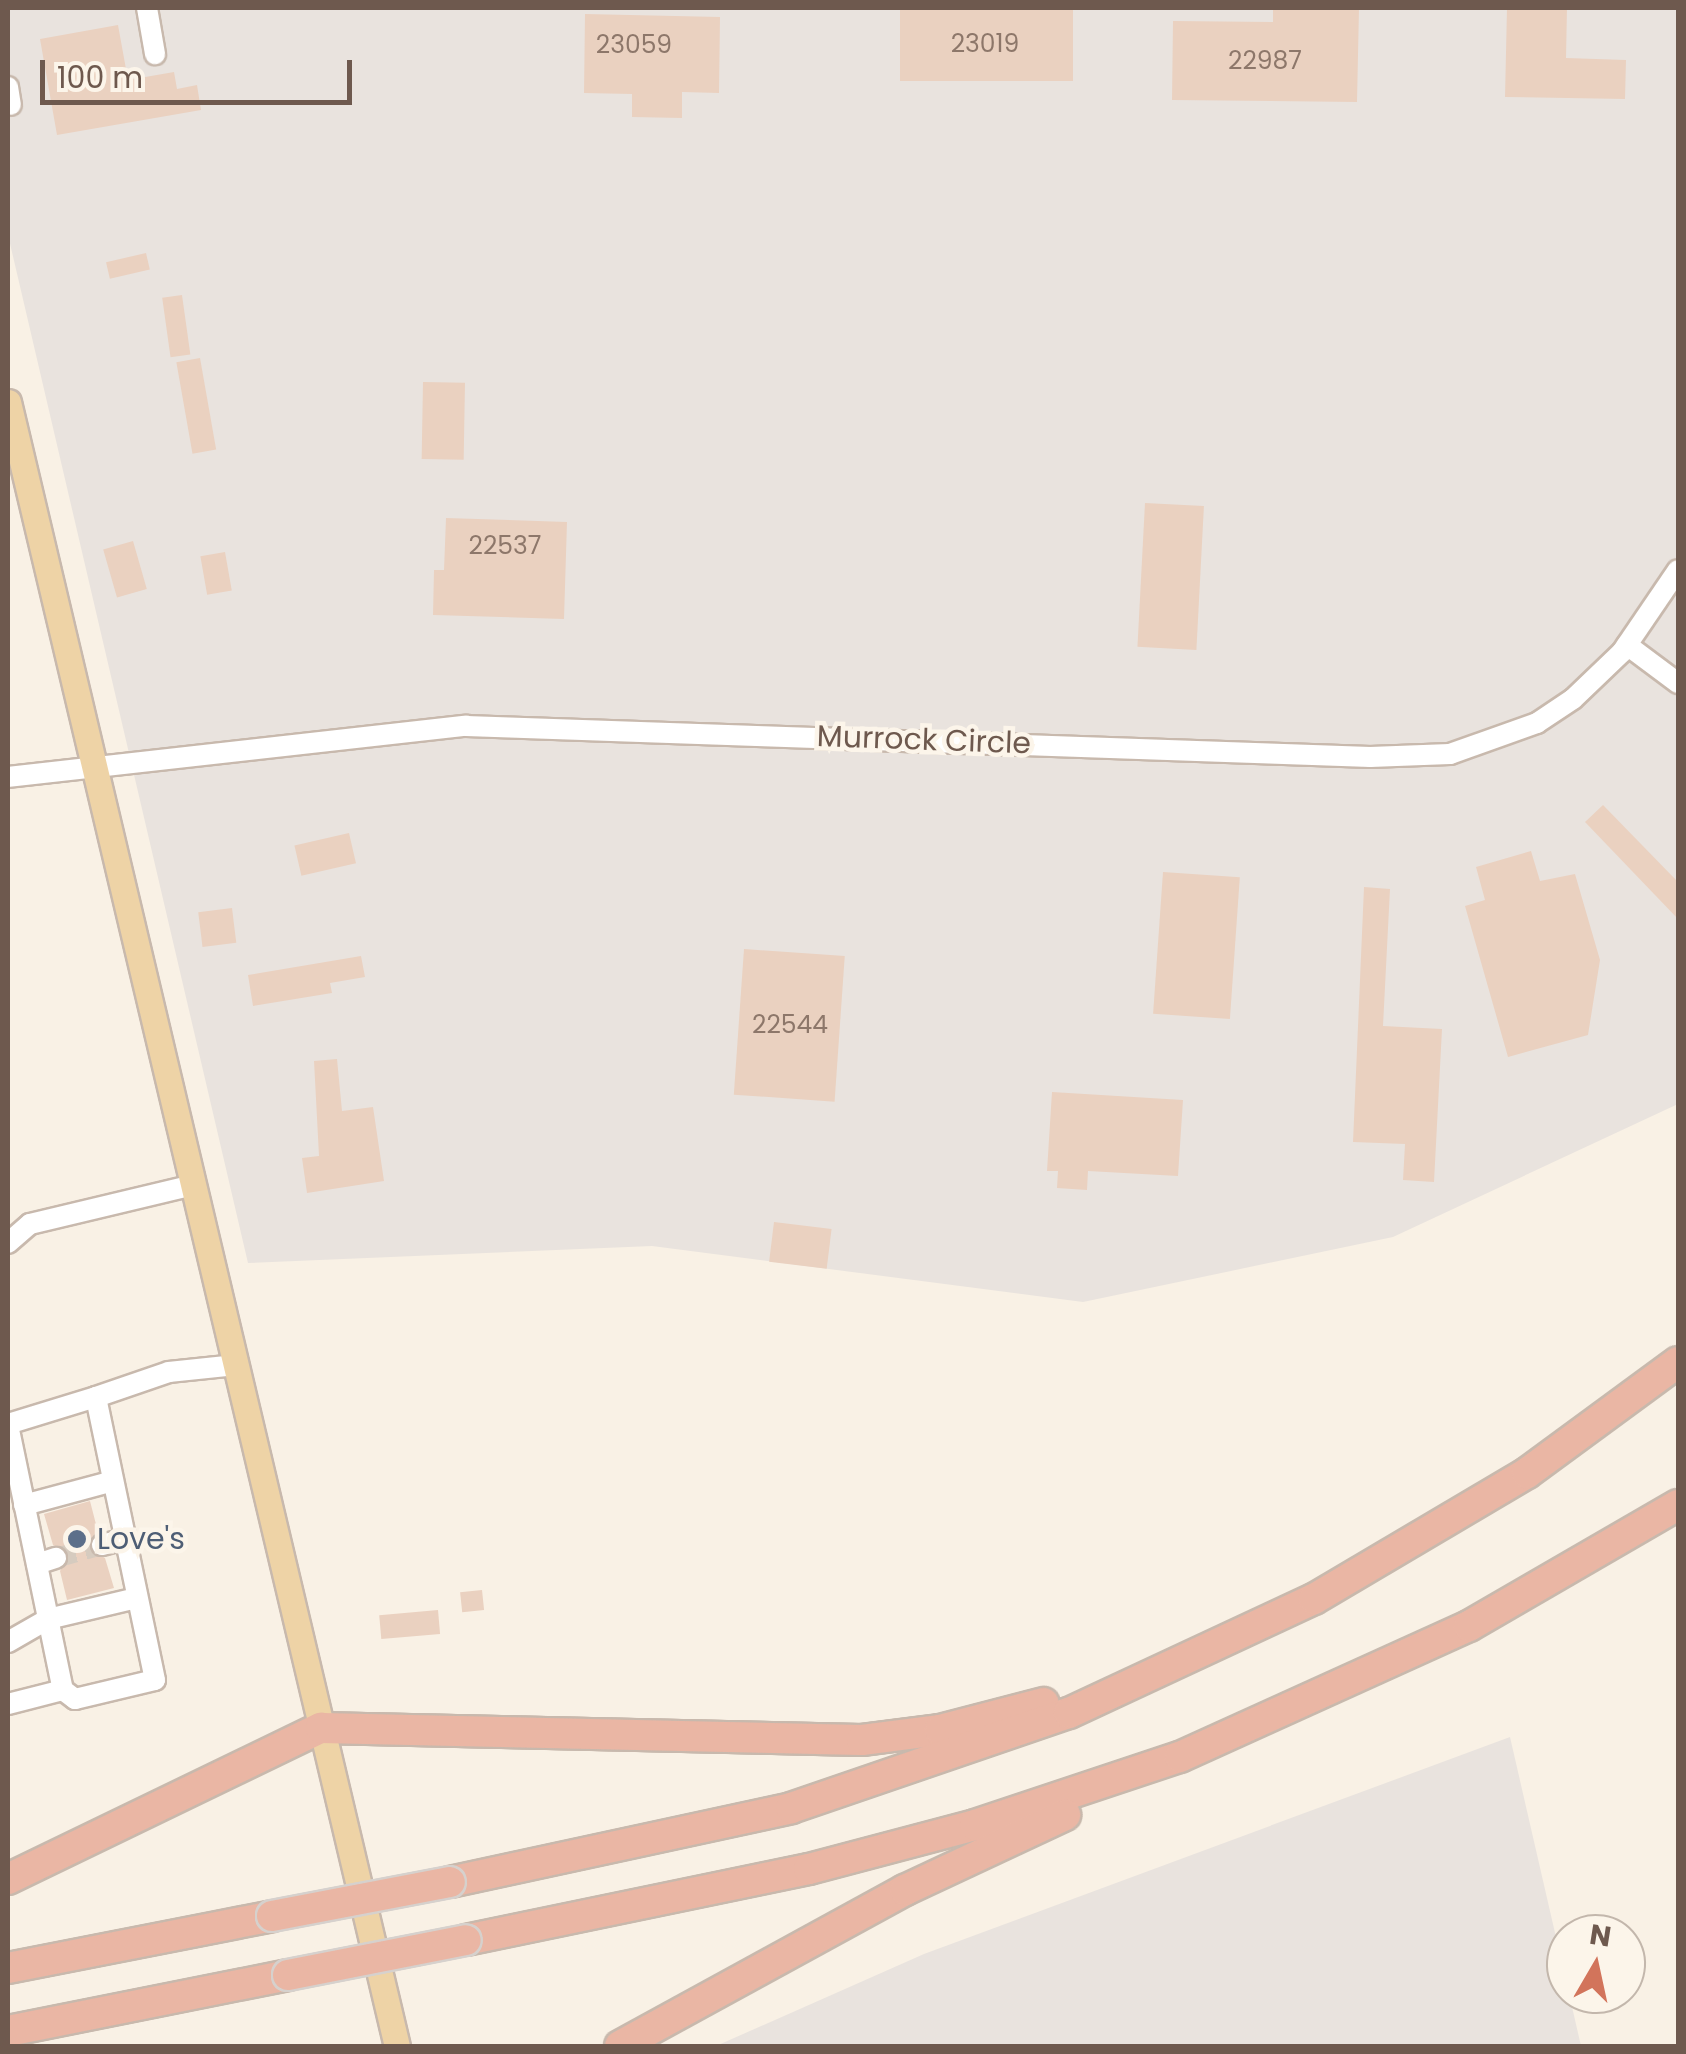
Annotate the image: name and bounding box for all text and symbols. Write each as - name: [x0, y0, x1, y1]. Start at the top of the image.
- house number: 23019: [951, 29, 1019, 59]
- house number: 23059: [596, 30, 672, 60]
- scale bar: [45, 40, 358, 102]
- house number: 22987: [1228, 46, 1302, 76]
- text: 100 m: [57, 56, 143, 99]
- house number: 22537: [469, 531, 541, 561]
- street label: Murrock Circle: [816, 718, 1032, 762]
- house number: 22544: [752, 1010, 828, 1040]
- place label: Love's: [97, 1521, 185, 1557]
- marker: Love's: [66, 1528, 88, 1550]
- north arrow: [1546, 1914, 1646, 2014]
- text: N: [1587, 1915, 1614, 1957]

